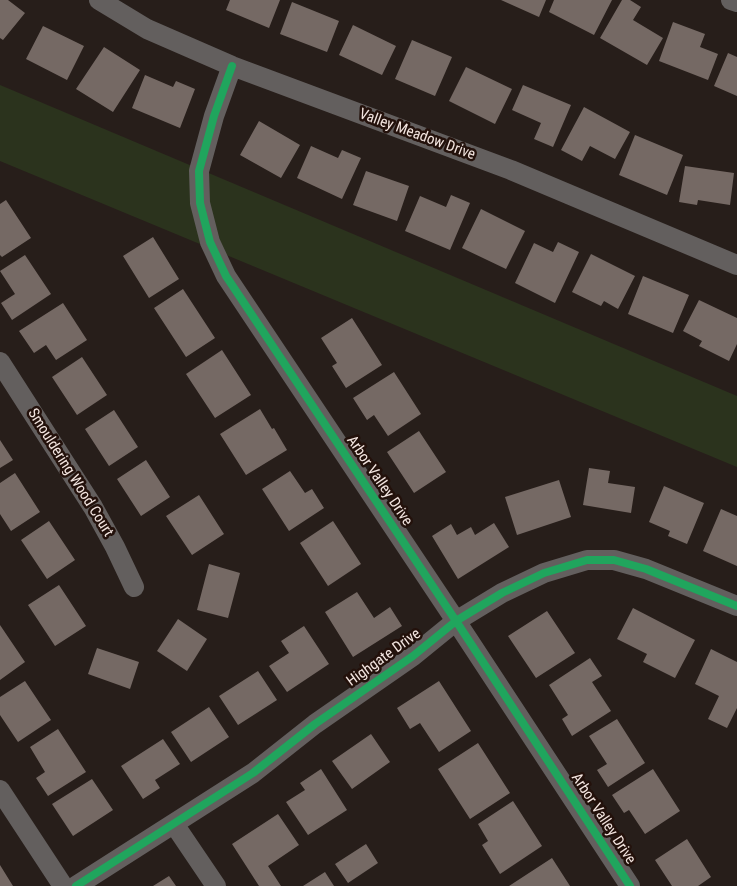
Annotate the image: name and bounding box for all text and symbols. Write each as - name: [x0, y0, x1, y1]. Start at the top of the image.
- street label: Valley Meadow Drive: [356, 106, 478, 164]
- street label: Smouldering Wood Court: [23, 406, 117, 540]
- street label: Arbor Valley Drive: [342, 433, 416, 529]
- street label: Highgate Drive: [344, 625, 424, 691]
- street label: Arbor Valley Drive: [567, 770, 639, 868]

